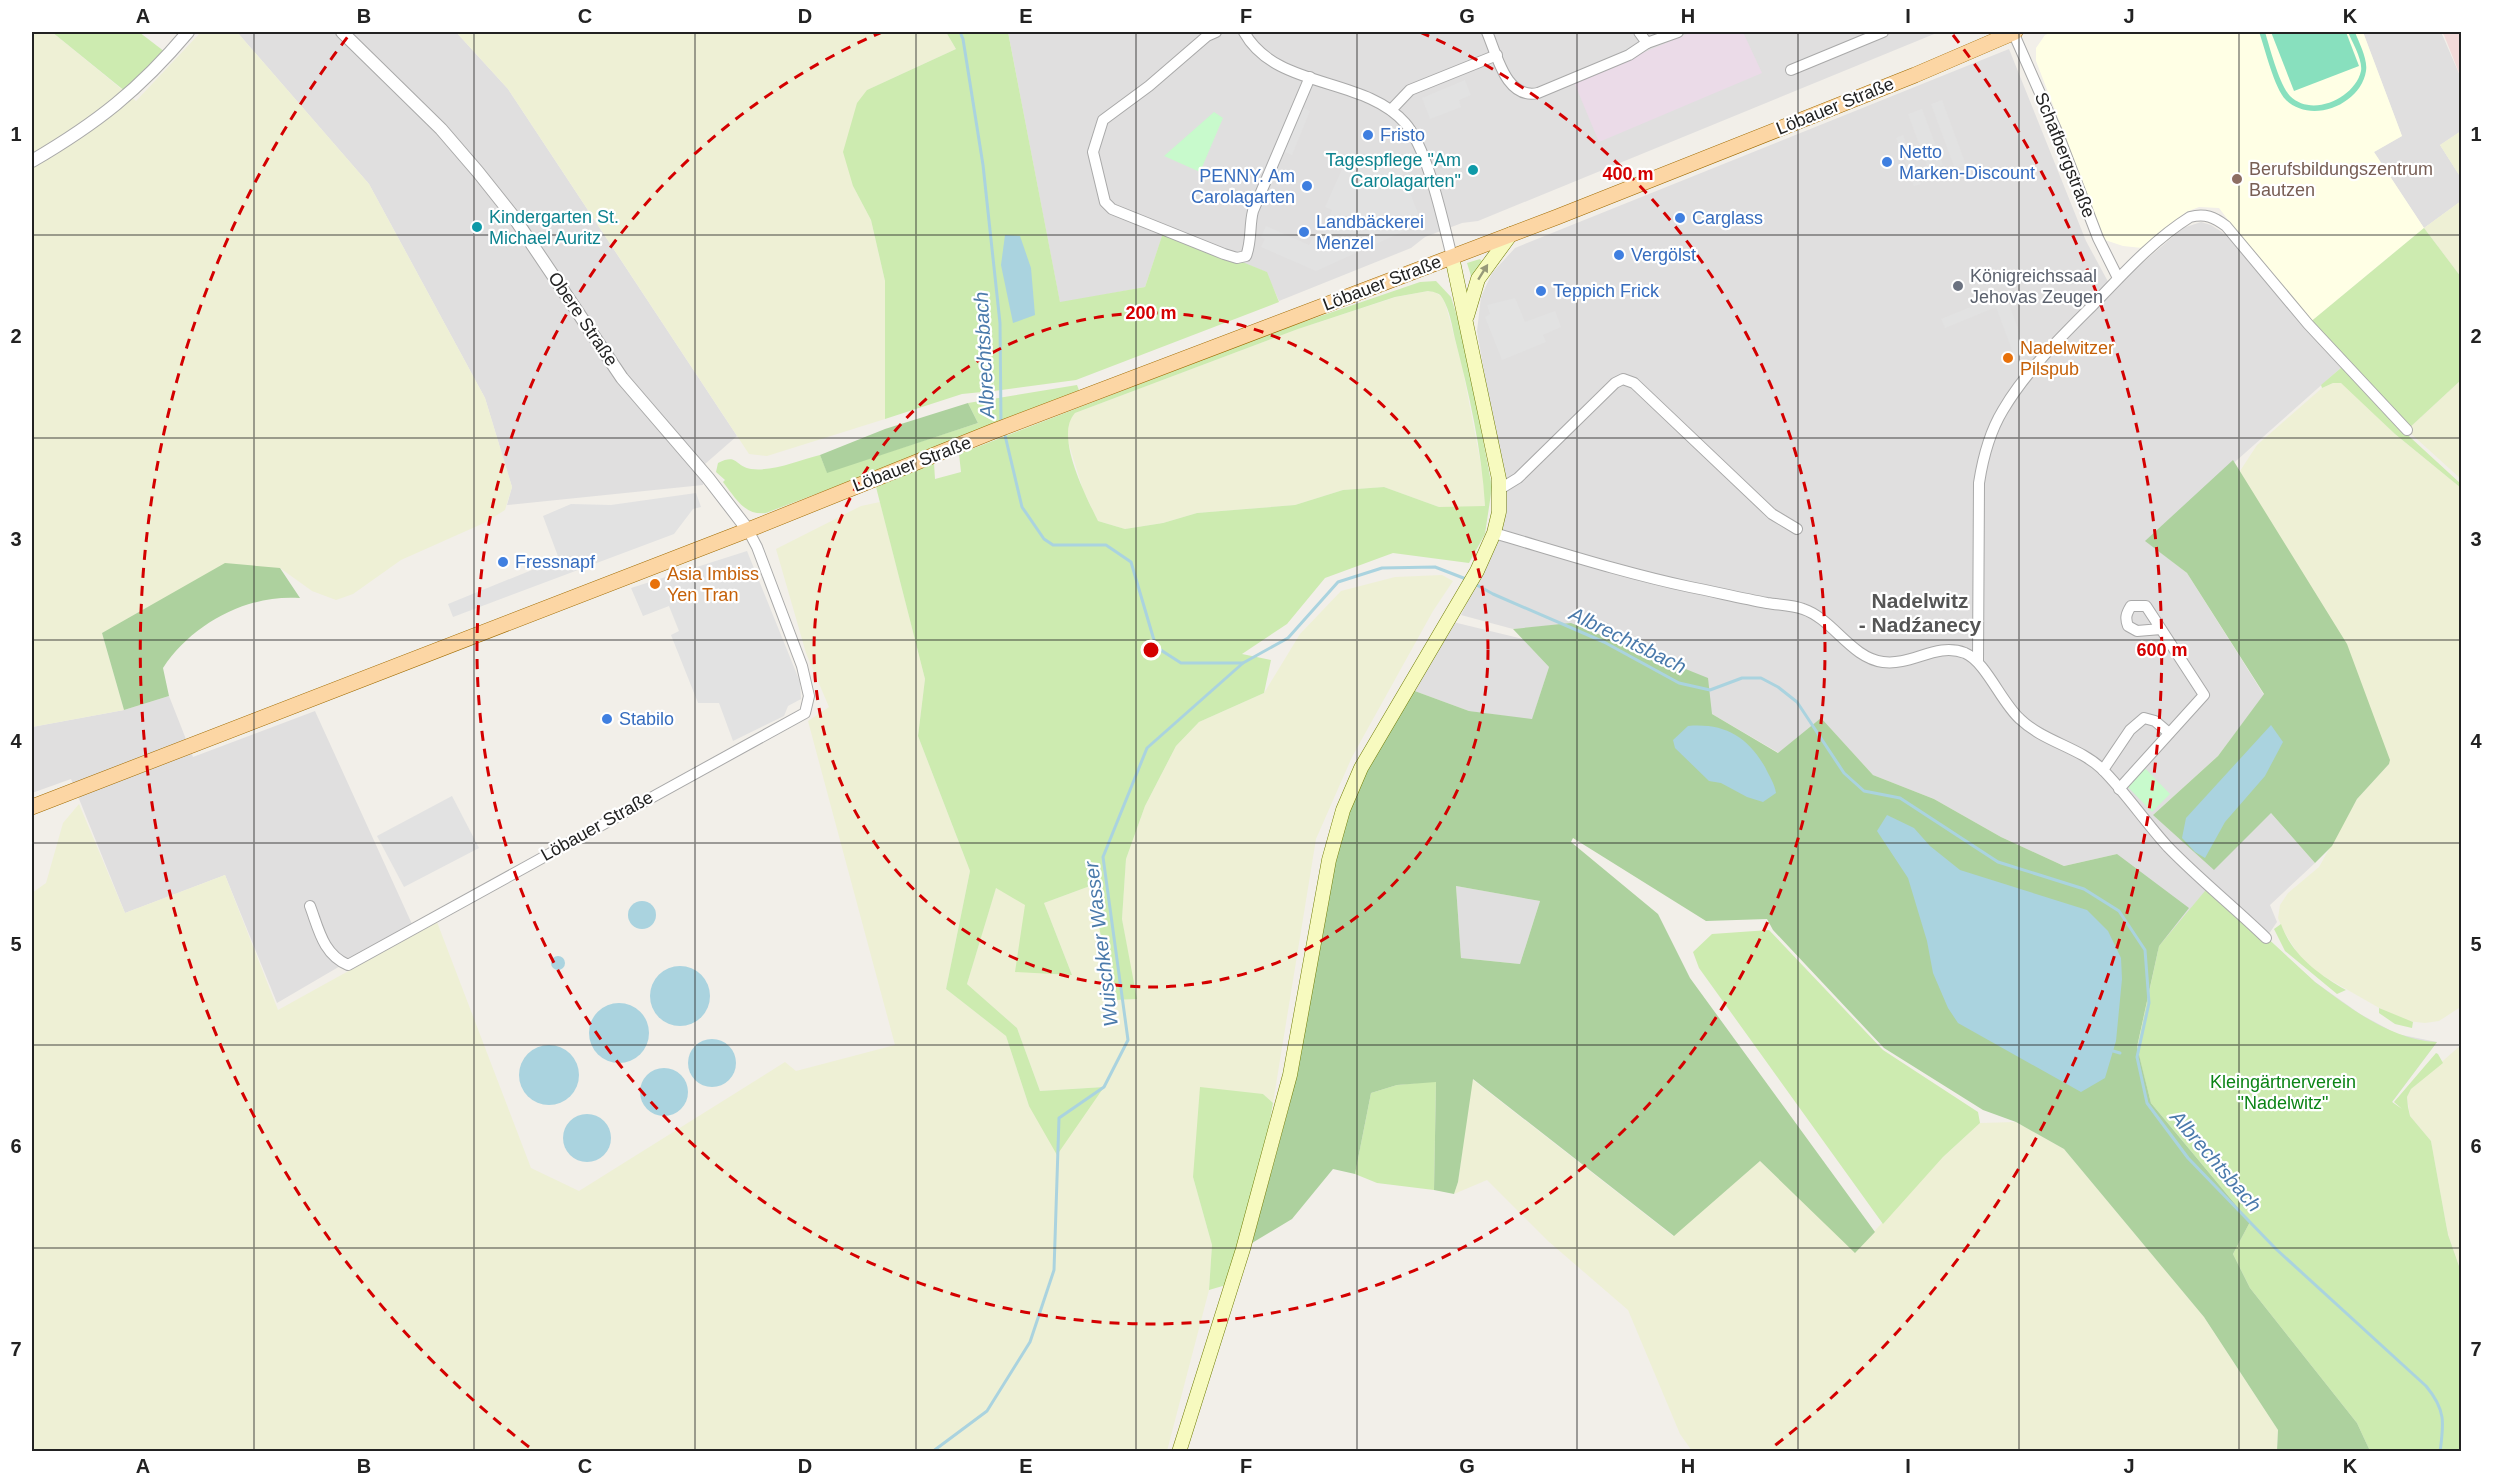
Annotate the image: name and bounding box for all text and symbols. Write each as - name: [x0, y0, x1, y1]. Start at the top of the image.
- text: A: [136, 5, 150, 27]
- text: B: [357, 5, 371, 27]
- text: C: [578, 5, 592, 27]
- text: D: [798, 5, 812, 27]
- text: E: [1019, 5, 1033, 27]
- text: F: [1240, 5, 1252, 27]
- text: G: [1459, 5, 1475, 27]
- text: H: [1681, 5, 1695, 27]
- text: I: [1905, 5, 1911, 27]
- text: J: [2123, 5, 2135, 27]
- text: K: [2343, 5, 2358, 27]
- street label: Löbauer Straße: [1773, 73, 1897, 139]
- street label: Schafbergstraße: [2031, 90, 2099, 220]
- text: 1: [10, 123, 22, 145]
- text: 1: [2470, 123, 2482, 145]
- place label: Fristo: [1380, 125, 1425, 145]
- marker: Fristo: [1361, 128, 1375, 142]
- place label: Netto Marken-Discount: [1899, 142, 2035, 183]
- place label: Tagespflege "Am Carolagarten": [1326, 150, 1461, 191]
- marker: Netto Marken-Discount: [1880, 155, 1894, 169]
- place label: Berufsbildungszentrum Bautzen: [2249, 159, 2433, 200]
- marker: Tagespflege "Am Carolagarten": [1466, 163, 1480, 177]
- text: 400 m: [1602, 164, 1654, 184]
- place label: PENNY. Am Carolagarten: [1191, 166, 1295, 207]
- marker: Berufsbildungszentrum Bautzen: [2230, 172, 2244, 186]
- marker: PENNY. Am Carolagarten: [1300, 179, 1314, 193]
- place label: Kindergarten St. Michael Auritz: [489, 207, 619, 248]
- place label: Carglass: [1692, 208, 1763, 228]
- marker: Carglass: [1673, 211, 1687, 225]
- place label: Landbäckerei Menzel: [1316, 212, 1424, 253]
- marker: Kindergarten St. Michael Auritz: [470, 220, 484, 234]
- marker: Landbäckerei Menzel: [1297, 225, 1311, 239]
- place label: Vergölst: [1631, 245, 1696, 265]
- marker: Vergölst: [1612, 248, 1626, 262]
- street label: Löbauer Straße: [1320, 251, 1444, 315]
- one-way arrow: [1478, 264, 1489, 280]
- place label: Königreichssaal Jehovas Zeugen: [1970, 266, 2103, 307]
- street label: Obere Straße: [544, 268, 622, 370]
- marker: Königreichssaal Jehovas Zeugen: [1951, 279, 1965, 293]
- place label: Teppich Frick: [1553, 281, 1660, 301]
- marker: Teppich Frick: [1534, 284, 1548, 298]
- water label: Albrechtsbach: [970, 291, 998, 420]
- text: 200 m: [1125, 303, 1177, 323]
- text: 2: [10, 325, 22, 347]
- text: 2: [2470, 325, 2482, 347]
- place label: Nadelwitzer Pilspub: [2020, 338, 2114, 379]
- marker: Nadelwitzer Pilspub: [2001, 351, 2015, 365]
- street label: Löbauer Straße: [850, 432, 974, 496]
- text: 3: [10, 528, 22, 550]
- text: 3: [2470, 528, 2482, 550]
- place label: Fressnapf: [515, 552, 596, 572]
- marker: Fressnapf: [496, 555, 510, 569]
- place label: Asia Imbiss Yen Tran: [667, 564, 759, 605]
- marker: Asia Imbiss Yen Tran: [648, 577, 662, 591]
- district label: Nadelwitz - Nadźanecy: [1859, 589, 1982, 636]
- water label: Albrechtsbach: [1565, 602, 1690, 678]
- centre of rings: [1141, 640, 1161, 660]
- text: 600 m: [2136, 640, 2188, 660]
- place label: Stabilo: [619, 709, 674, 729]
- marker: Stabilo: [600, 712, 614, 726]
- text: 4: [10, 730, 22, 752]
- text: 4: [2470, 730, 2482, 752]
- street label: Löbauer Straße: [537, 787, 657, 865]
- water label: Wuischker Wasser: [1080, 859, 1122, 1028]
- text: 5: [10, 933, 22, 955]
- text: 5: [2470, 933, 2482, 955]
- park label: Kleingärtnerverein "Nadelwitz": [2210, 1072, 2356, 1113]
- water label: Albrechtsbach: [2165, 1105, 2266, 1216]
- text: 6: [10, 1135, 22, 1157]
- text: 6: [2470, 1135, 2482, 1157]
- text: 7: [10, 1338, 22, 1360]
- text: 7: [2470, 1338, 2482, 1360]
- text: A: [136, 1455, 150, 1477]
- text: B: [357, 1455, 371, 1477]
- text: C: [578, 1455, 592, 1477]
- text: D: [798, 1455, 812, 1477]
- text: E: [1019, 1455, 1033, 1477]
- text: F: [1240, 1455, 1252, 1477]
- text: G: [1459, 1455, 1475, 1477]
- text: H: [1681, 1455, 1695, 1477]
- text: I: [1905, 1455, 1911, 1477]
- text: J: [2123, 1455, 2135, 1477]
- text: K: [2343, 1455, 2358, 1477]

